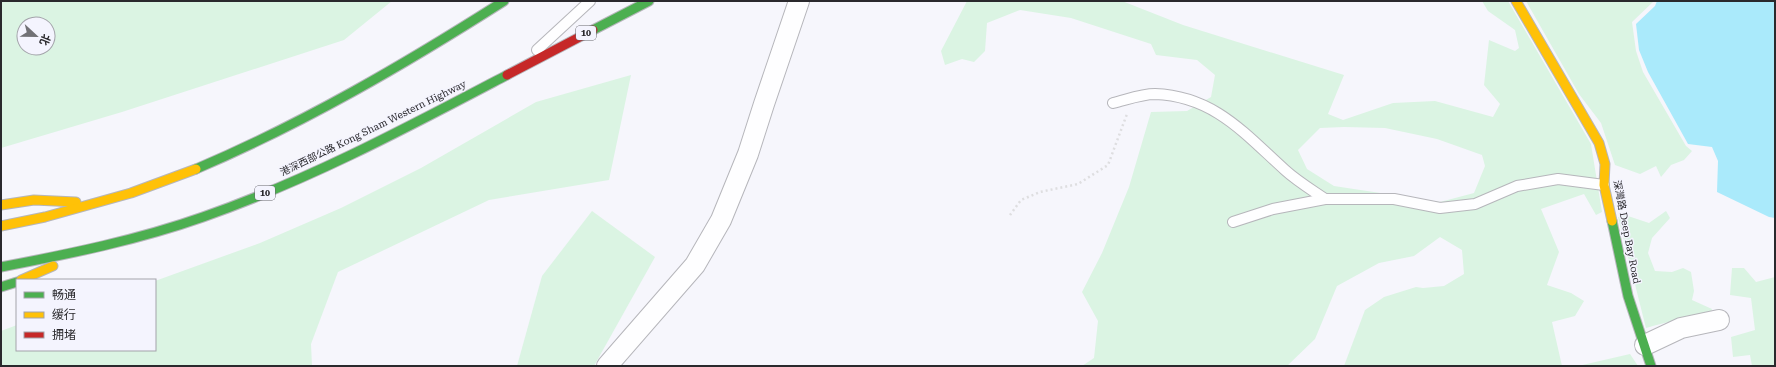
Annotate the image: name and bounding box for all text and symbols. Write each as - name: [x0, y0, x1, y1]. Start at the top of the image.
- north arrow: [16, 16, 56, 56]
- road number: 10: [576, 26, 596, 40]
- text: 北: [37, 32, 53, 47]
- street label: 港深西部公路 Kong Sham Western Highway: [278, 78, 468, 178]
- street label: 深灣路 Deep Bay Road: [1612, 179, 1643, 285]
- road number: 10: [255, 186, 275, 200]
- legend: [16, 279, 156, 351]
- text: 畅通: [52, 288, 76, 302]
- text: 缓行: [52, 308, 76, 322]
- text: 拥堵: [52, 328, 76, 342]

